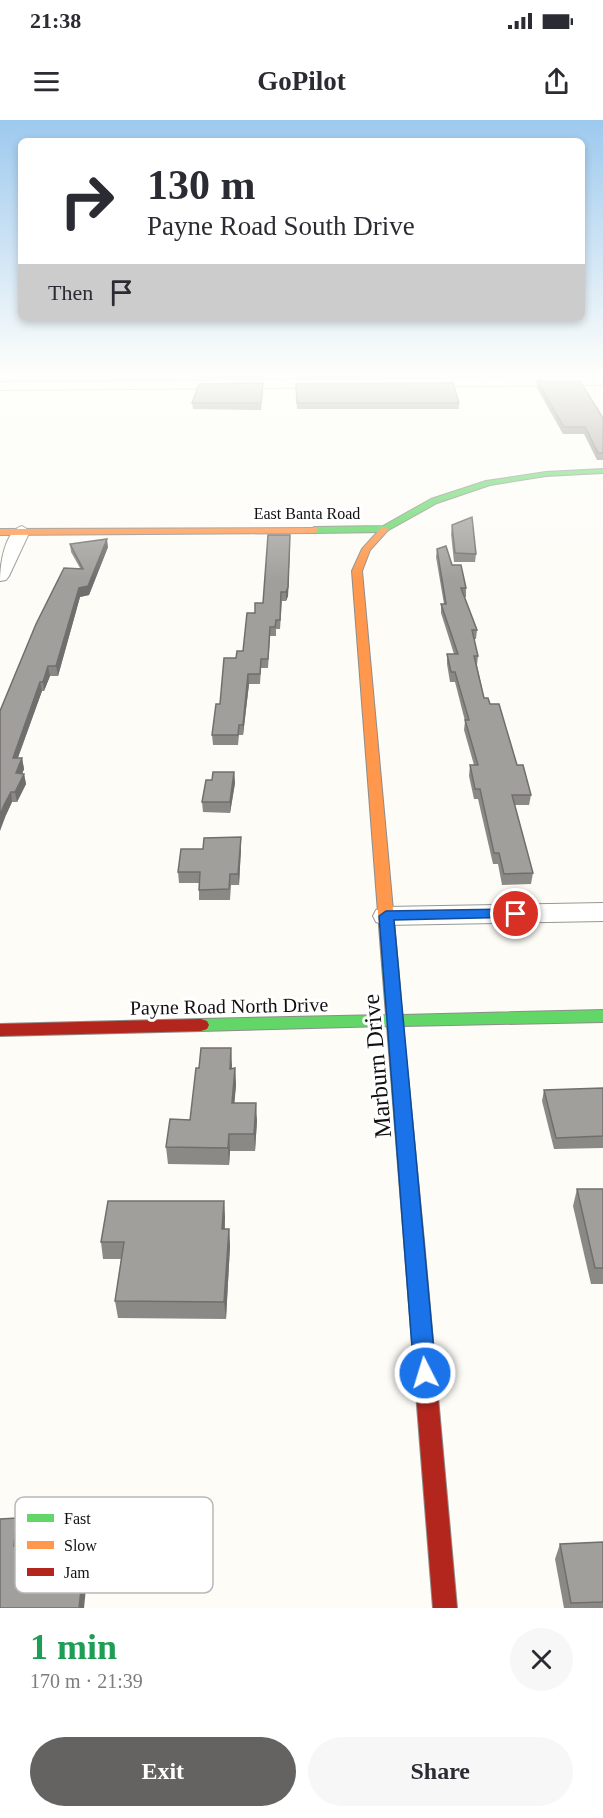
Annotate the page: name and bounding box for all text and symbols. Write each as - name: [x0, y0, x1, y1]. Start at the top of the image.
- text: 21:38: [30, 8, 81, 33]
- icon: menu: [30, 65, 63, 98]
- icon: share: [540, 65, 573, 98]
- text: GoPilot: [257, 66, 346, 96]
- icon: right: [48, 162, 126, 240]
- text: 130 m: [147, 162, 256, 208]
- text: Payne Road South Drive: [147, 211, 415, 241]
- icon: arrive: [105, 276, 138, 309]
- text: Then: [48, 280, 93, 305]
- street label: East Banta Road: [254, 505, 360, 522]
- pin: [490, 888, 541, 939]
- icon: arrive: [499, 897, 532, 930]
- street label: Payne Road North Drive: [130, 993, 328, 1020]
- street label: Marburn Drive: [358, 993, 396, 1139]
- position arrow: [393, 1341, 457, 1405]
- legend: [15, 1497, 213, 1593]
- text: Fast: [64, 1510, 91, 1527]
- text: Slow: [64, 1537, 97, 1554]
- text: Jam: [64, 1564, 90, 1581]
- text: 1 min: [30, 1627, 117, 1667]
- button: close: [510, 1628, 573, 1691]
- text: 170 m · 21:39: [30, 1670, 143, 1692]
- button: Exit: [30, 1737, 296, 1806]
- button: Share: [308, 1737, 573, 1806]

